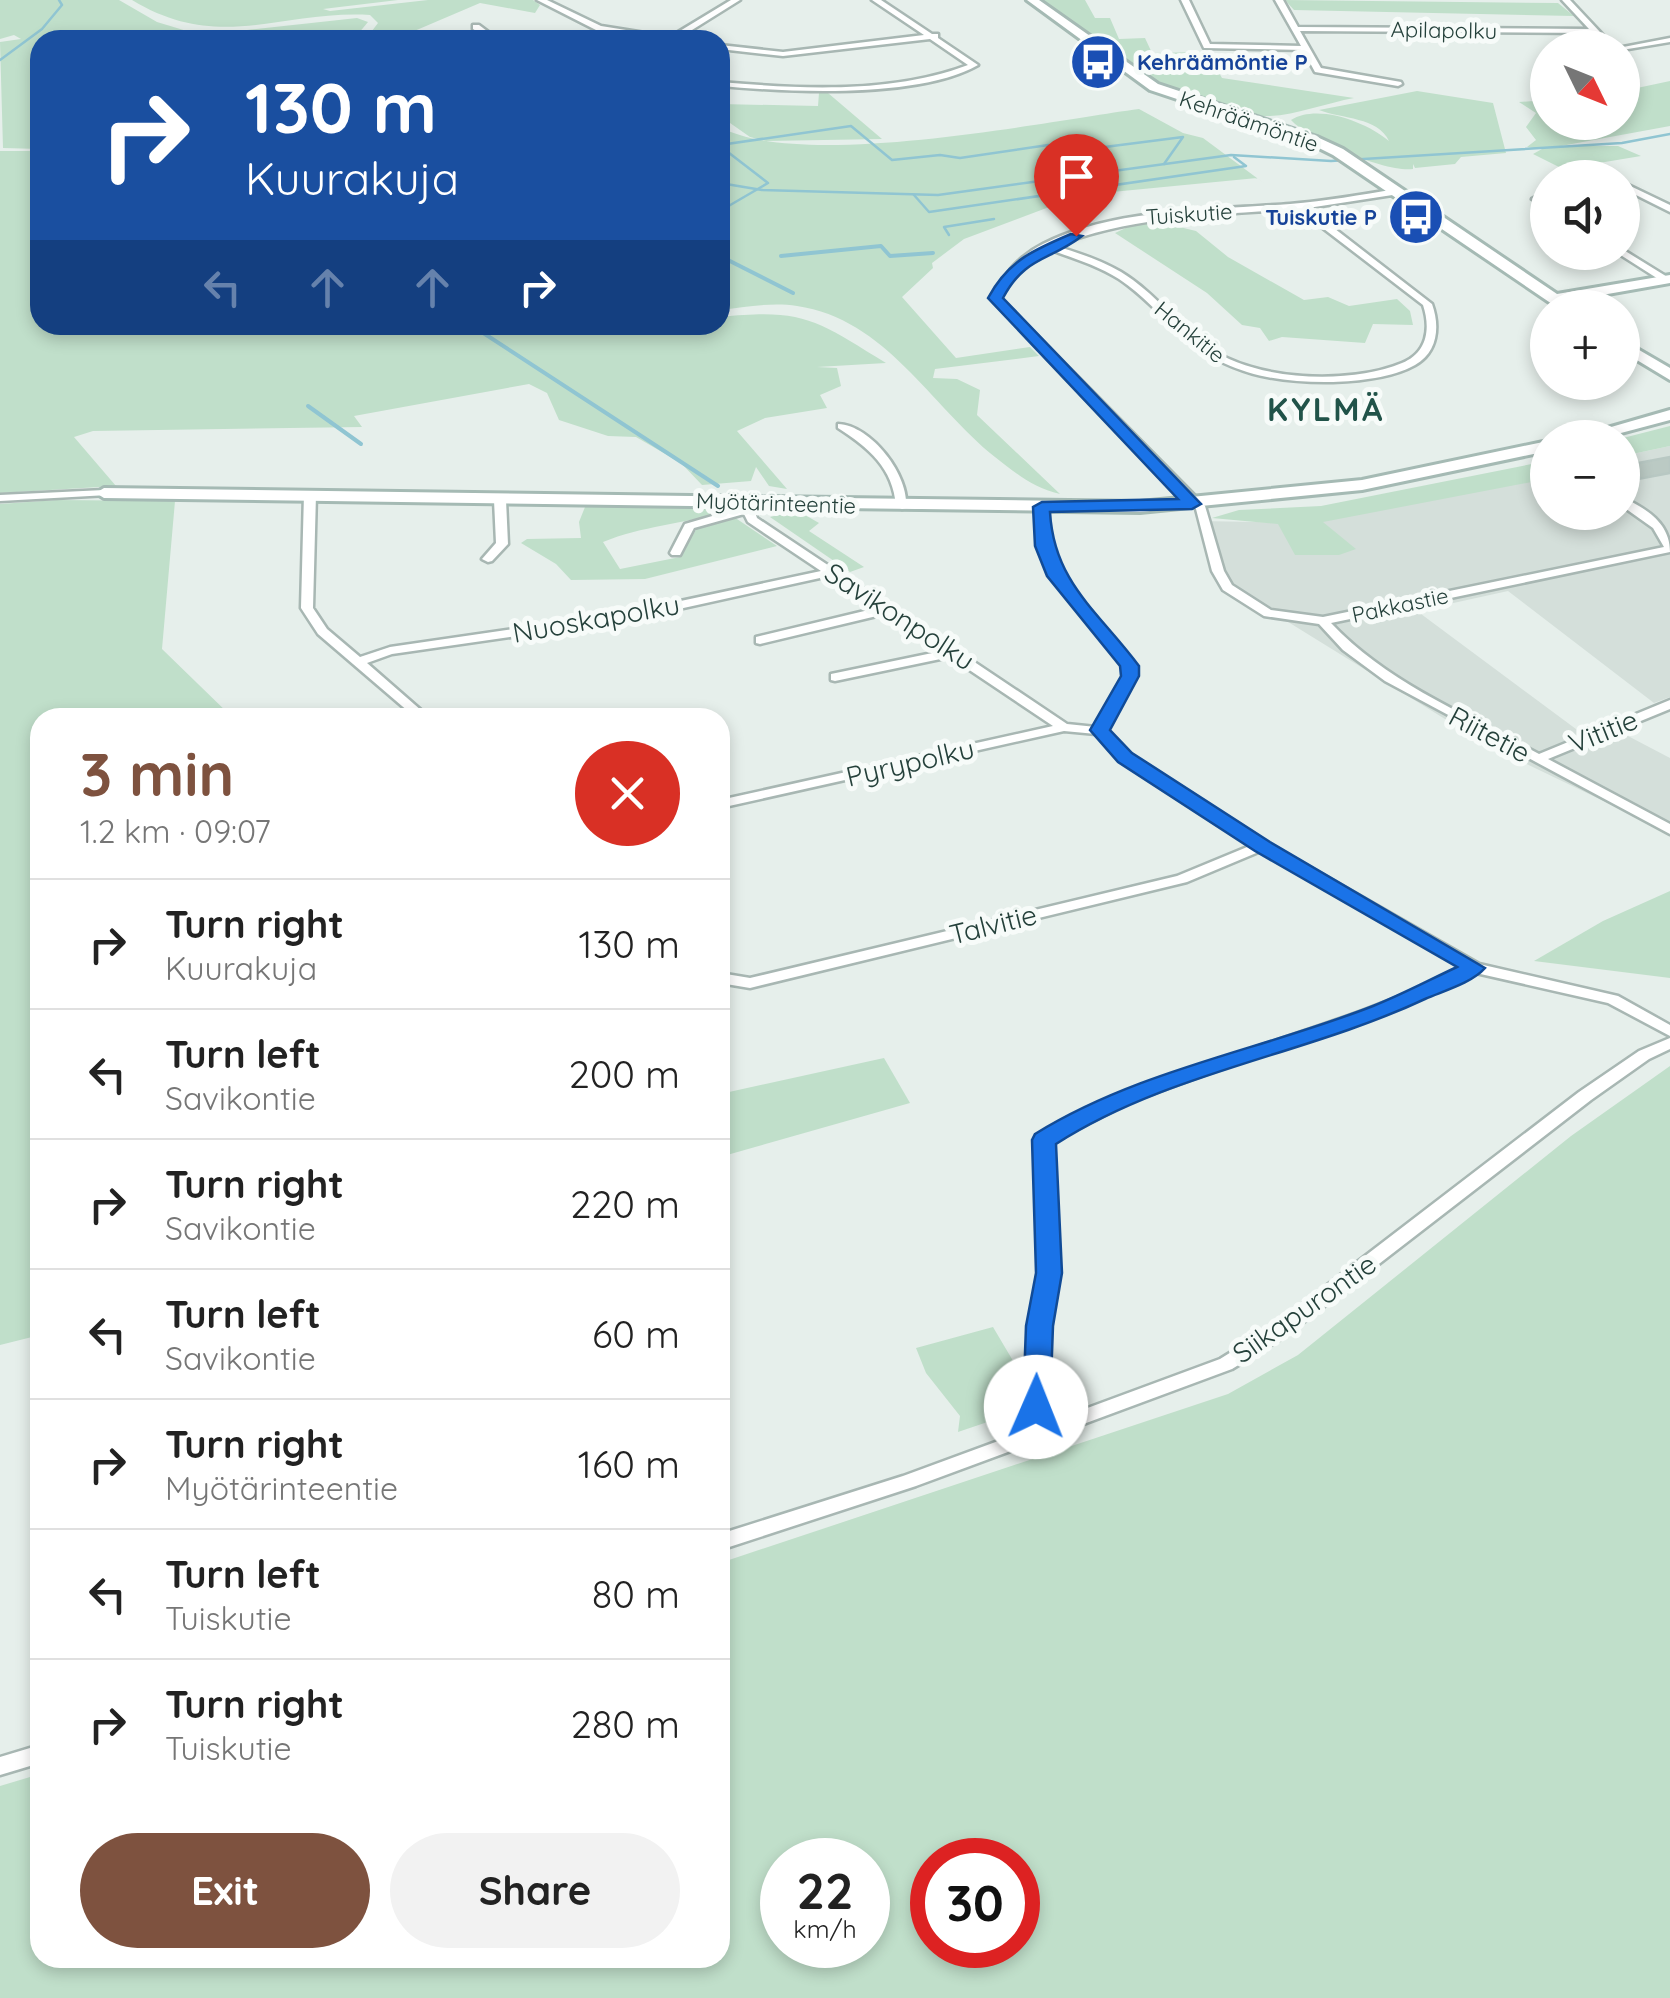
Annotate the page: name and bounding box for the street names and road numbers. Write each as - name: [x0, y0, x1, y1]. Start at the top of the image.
- street label: Apilapolku: [1390, 15, 1498, 45]
- street label: Kehräämöntie: [1176, 84, 1322, 158]
- street label: Tuiskutie: [1145, 197, 1233, 231]
- street label: Hankitie: [1149, 295, 1231, 369]
- street label: Myötärinteentie: [695, 486, 857, 520]
- street label: Savikonpolku: [818, 555, 982, 677]
- street label: Pakkastie: [1349, 581, 1451, 629]
- street label: Nuoskapolku: [510, 586, 682, 650]
- street label: Riitetie: [1443, 698, 1537, 770]
- street label: Vititie: [1563, 701, 1643, 761]
- street label: Pyrypolku: [842, 730, 978, 794]
- street label: Talvitie: [946, 896, 1040, 952]
- street label: Siikapurontie: [1226, 1246, 1382, 1370]

